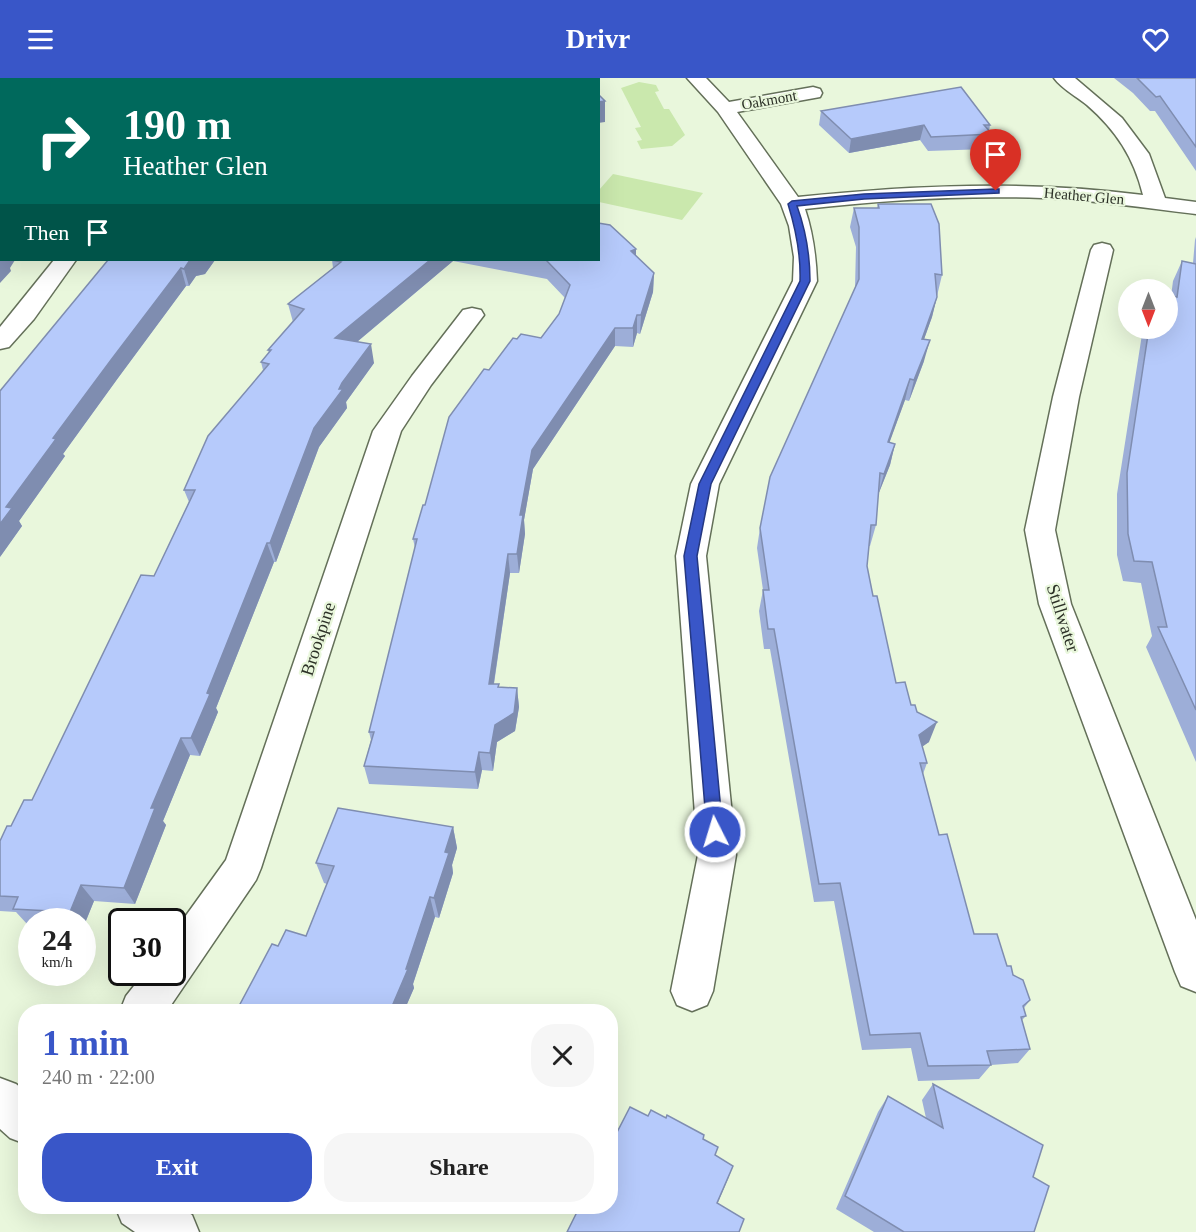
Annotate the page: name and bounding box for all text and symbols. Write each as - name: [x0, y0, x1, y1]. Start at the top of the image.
- icon: menu: [24, 23, 57, 56]
- icon: heart: [1139, 23, 1172, 56]
- text: Drivr: [566, 24, 630, 54]
- street label: Oakmont: [740, 87, 799, 113]
- icon: right: [24, 102, 102, 180]
- text: 190 m: [123, 102, 232, 148]
- pin: [970, 129, 1021, 191]
- icon: arrive: [979, 138, 1012, 171]
- text: Heather Glen: [123, 151, 268, 181]
- street label: Heather Glen: [1043, 185, 1125, 208]
- icon: arrive: [81, 216, 114, 249]
- text: Then: [24, 220, 69, 245]
- north arrow: [1118, 279, 1178, 339]
- map controls: [1118, 279, 1178, 339]
- street label: Stillwater: [1043, 582, 1083, 654]
- street label: Brookpine: [297, 600, 339, 678]
- position arrow: [683, 800, 747, 864]
- speed limit sign: 30: [108, 908, 186, 986]
- text: 24: [42, 923, 72, 956]
- text: km/h: [42, 954, 72, 970]
- text: 1 min: [42, 1023, 129, 1063]
- button: close: [531, 1024, 594, 1087]
- text: 240 m · 22:00: [42, 1066, 155, 1088]
- button: Exit: [42, 1133, 312, 1202]
- button: Share: [324, 1133, 594, 1202]

